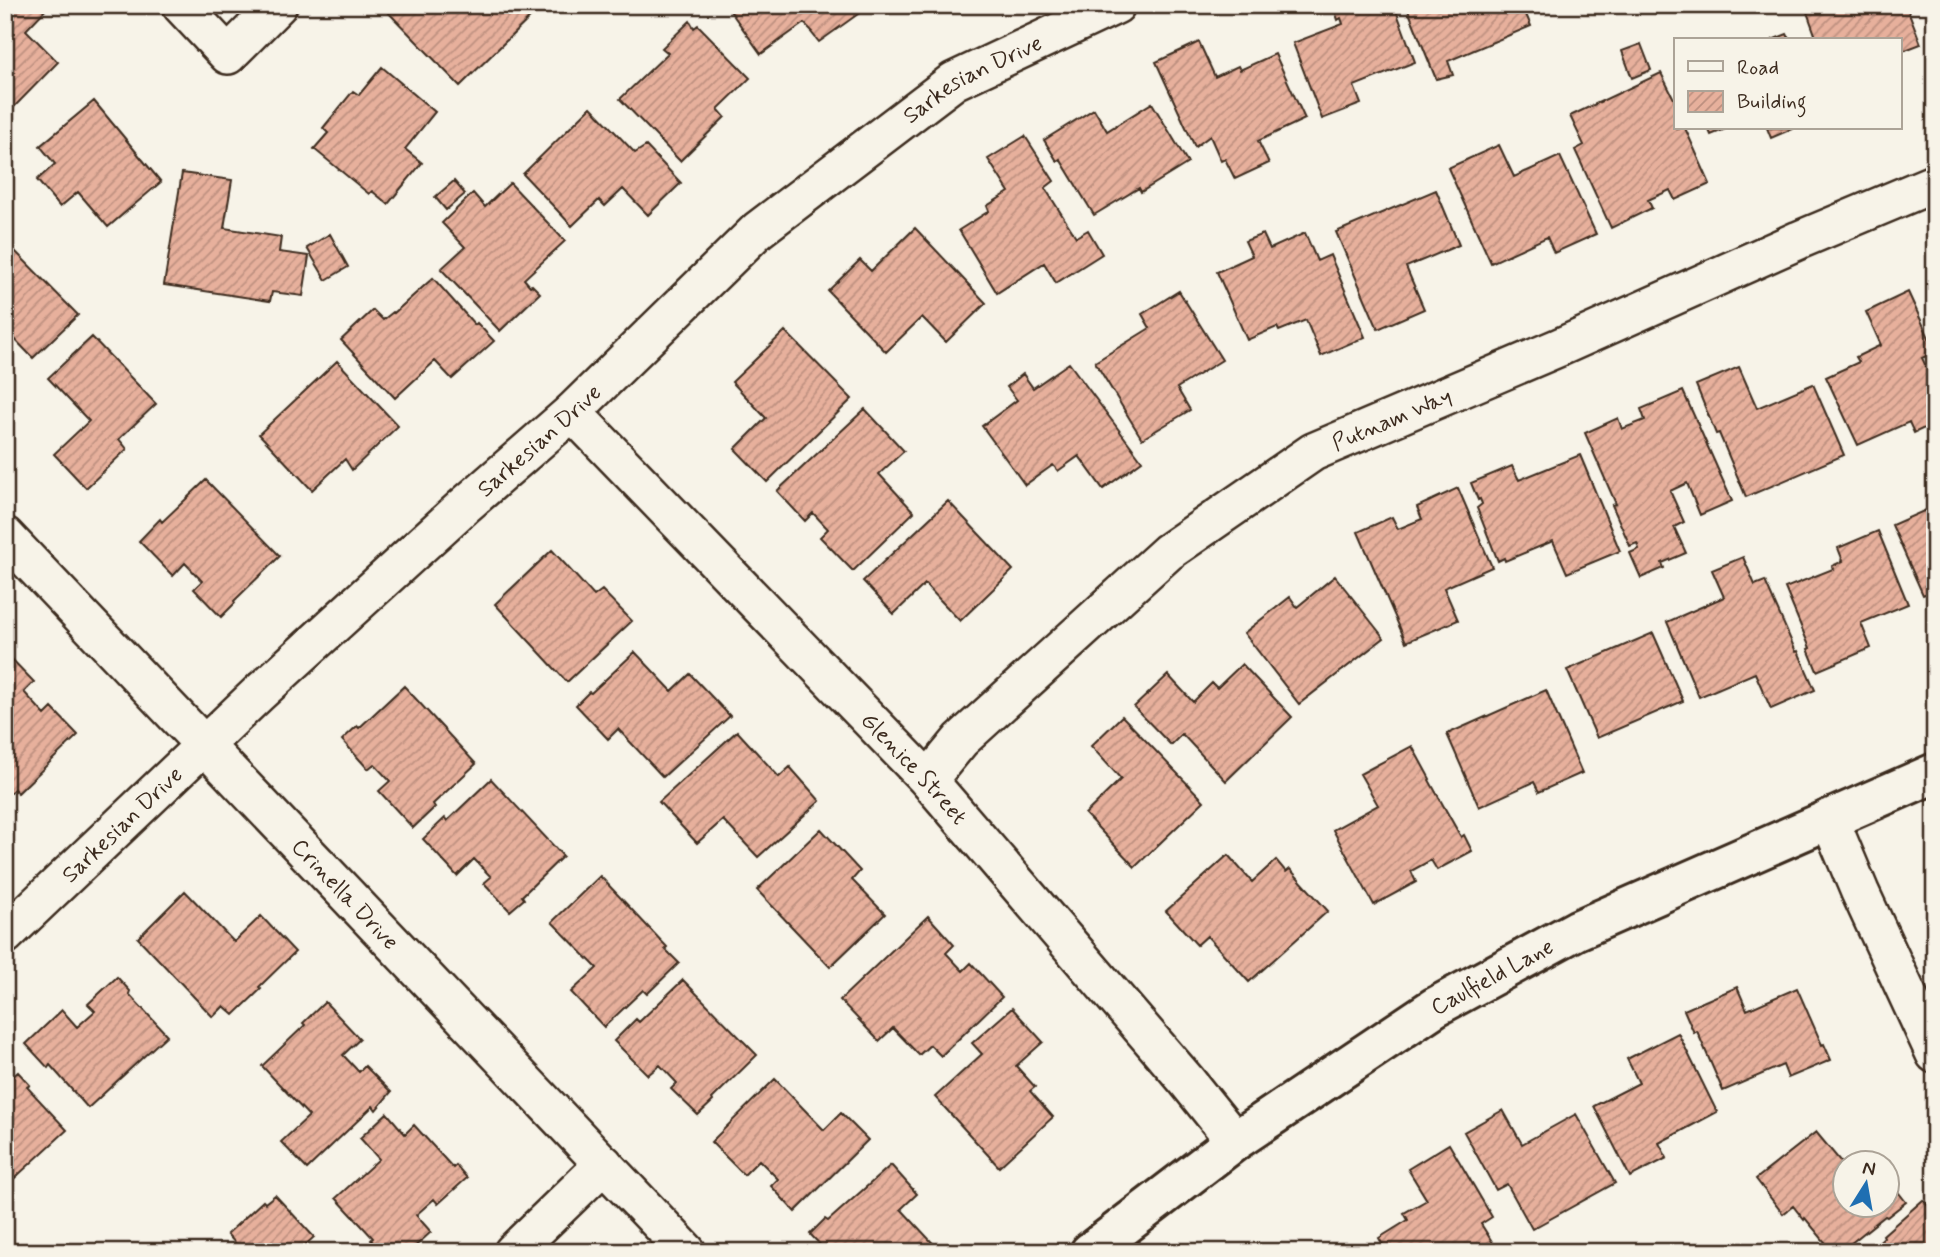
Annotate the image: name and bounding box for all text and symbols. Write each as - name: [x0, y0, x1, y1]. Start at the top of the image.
- street label: Sarkesian Drive: [897, 29, 1048, 132]
- legend: [1674, 38, 1902, 130]
- text: Road: [1737, 54, 1779, 82]
- text: Building: [1737, 88, 1807, 118]
- street label: Sarkesian Drive: [472, 378, 609, 505]
- street label: Putnam Way: [1328, 382, 1457, 459]
- street label: Glenice Street: [853, 706, 973, 832]
- street label: Sarkesian Drive: [56, 761, 190, 890]
- street label: Crinella Drive: [284, 833, 405, 957]
- street label: Caulfield Lane: [1426, 932, 1560, 1023]
- north arrow: [1832, 1148, 1902, 1218]
- text: N: [1860, 1155, 1878, 1182]

